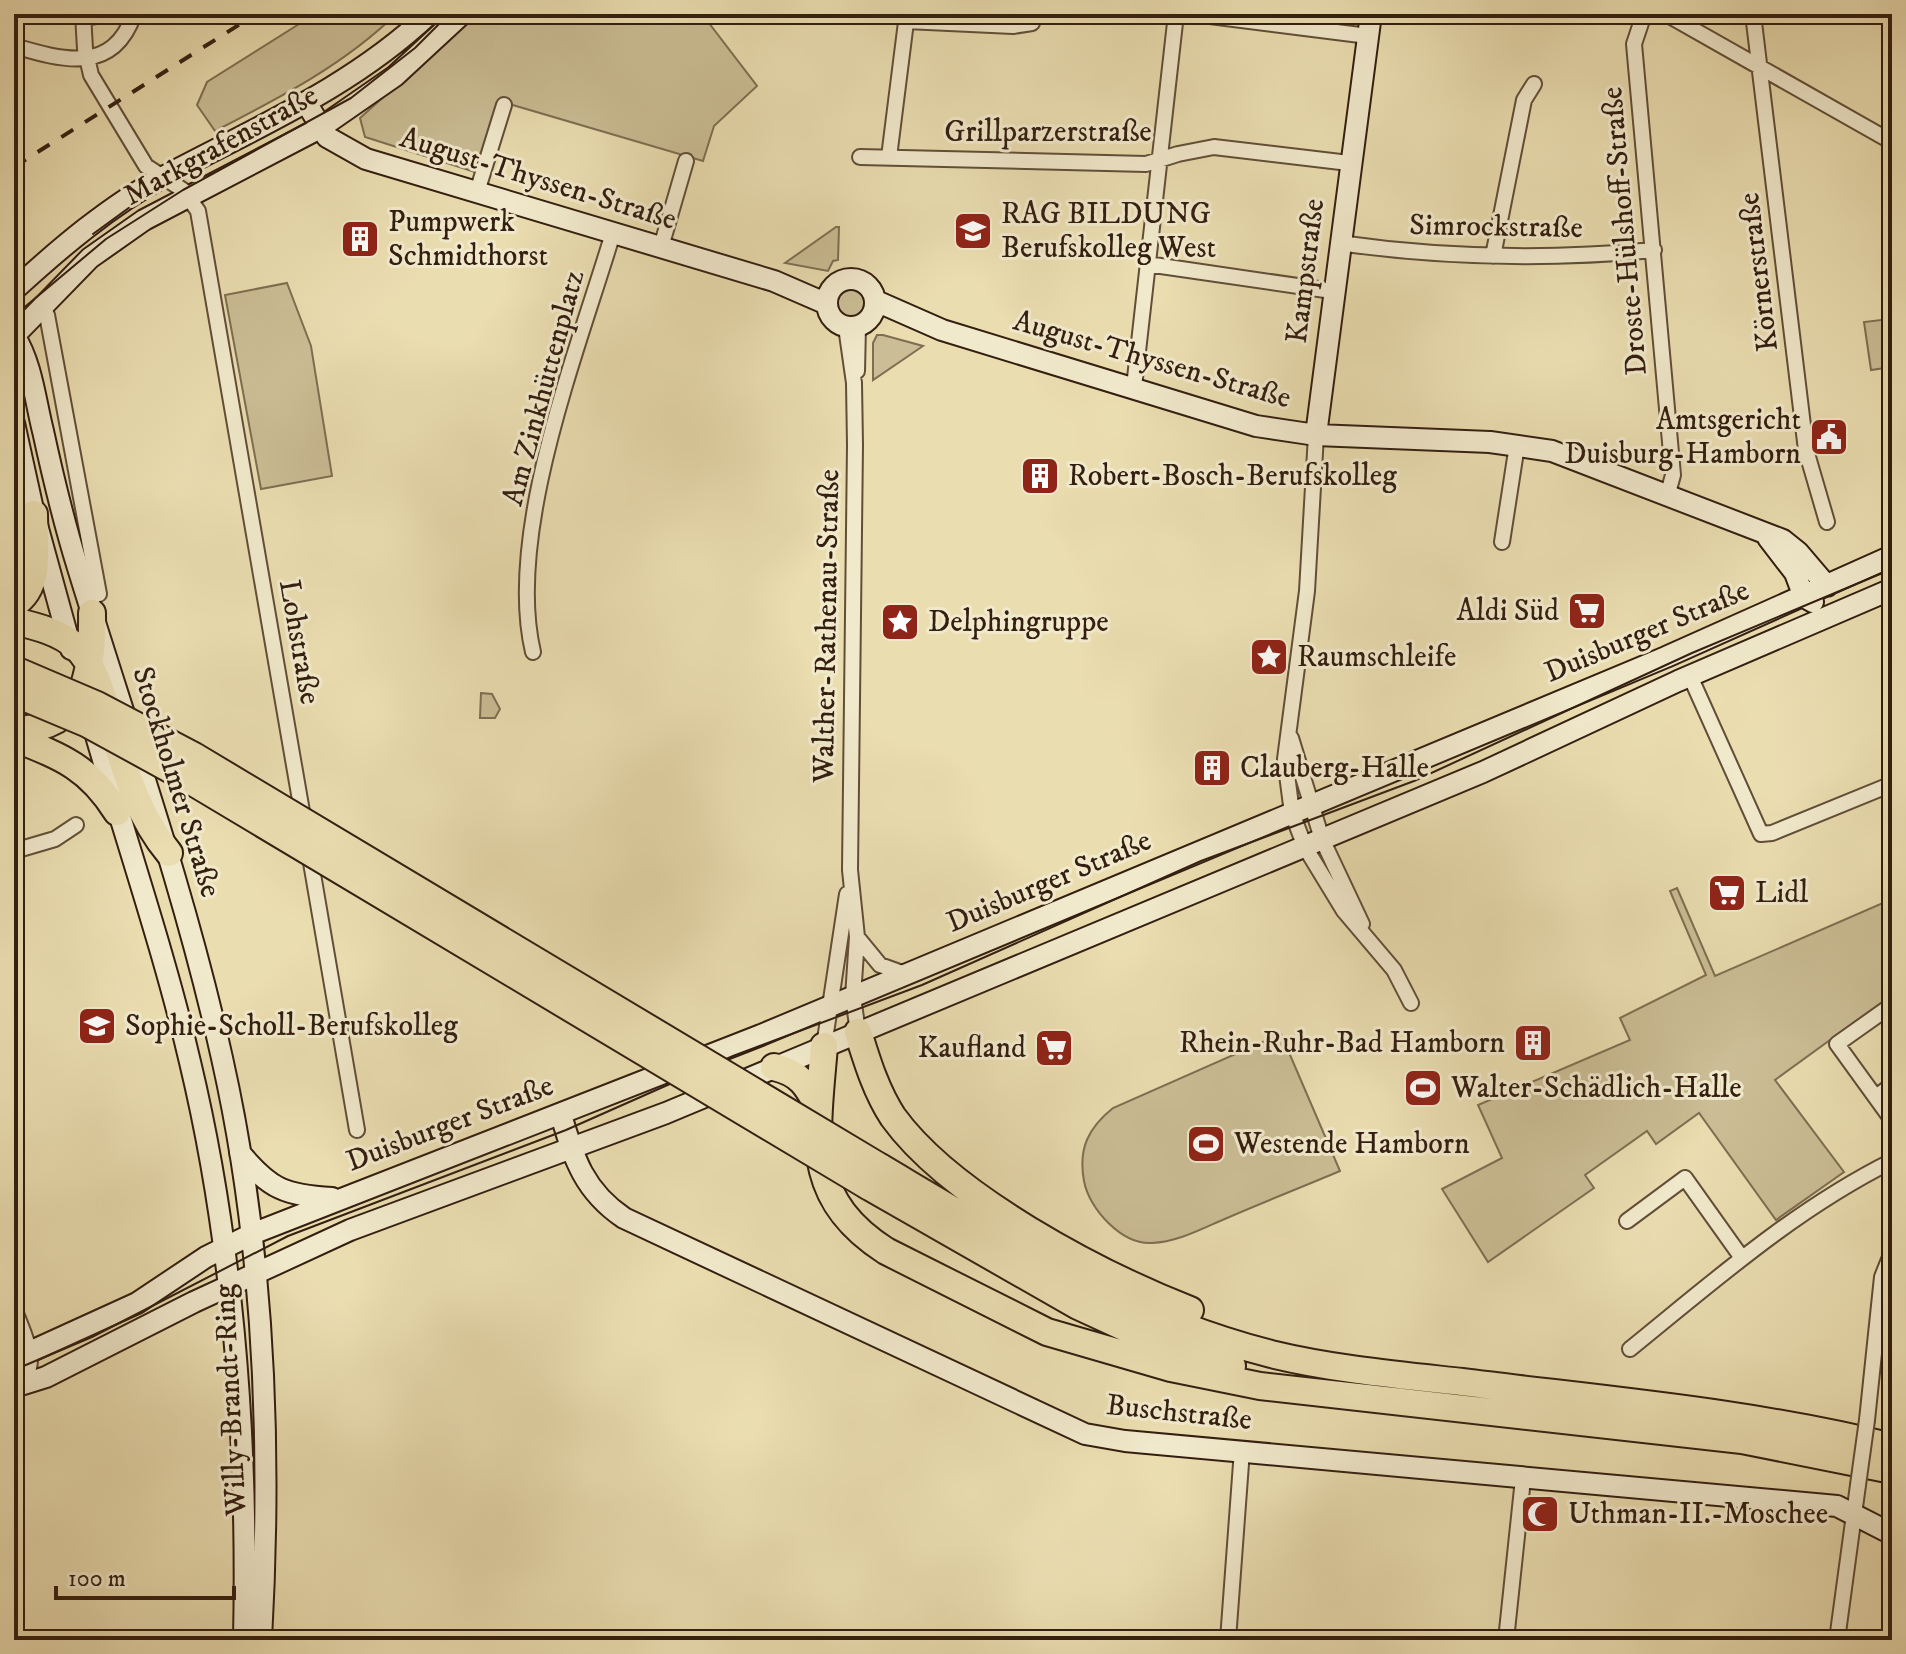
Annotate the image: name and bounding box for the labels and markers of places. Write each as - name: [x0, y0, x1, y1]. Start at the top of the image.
- place label: RAG BILDUNG Berufskolleg West: [1001, 196, 1216, 267]
- place label: Pumpwerk Schmidthorst: [388, 204, 548, 275]
- school or university icon: RAG BILDUNG Berufskolleg West: [952, 210, 994, 252]
- building icon: Pumpwerk Schmidthorst: [339, 218, 381, 260]
- place label: Amtsgericht Duisburg-Hamborn: [1564, 402, 1801, 473]
- public building icon: Amtsgericht Duisburg-Hamborn: [1808, 416, 1850, 458]
- building icon: Robert-Bosch-Berufskolleg: [1019, 455, 1061, 497]
- place label: Robert-Bosch-Berufskolleg: [1068, 458, 1397, 495]
- supermarket icon: Aldi Süd: [1566, 590, 1608, 632]
- place label: Aldi Süd: [1457, 593, 1559, 630]
- place icon: Delphingruppe: [879, 601, 921, 643]
- place label: Delphingruppe: [928, 604, 1109, 641]
- place icon: Raumschleife: [1248, 636, 1290, 678]
- place label: Raumschleife: [1297, 639, 1456, 676]
- building icon: Clauberg-Halle: [1191, 747, 1233, 789]
- place label: Clauberg-Halle: [1240, 750, 1429, 787]
- supermarket icon: Lidl: [1706, 872, 1748, 914]
- place label: Lidl: [1755, 875, 1808, 912]
- school or university icon: Sophie-Scholl-Berufskolleg: [76, 1005, 118, 1047]
- place label: Sophie-Scholl-Berufskolleg: [125, 1008, 458, 1045]
- building icon: Rhein-Ruhr-Bad Hamborn: [1512, 1022, 1554, 1064]
- place label: Rhein-Ruhr-Bad Hamborn: [1179, 1025, 1505, 1062]
- supermarket icon: Kaufland: [1033, 1027, 1075, 1069]
- place label: Kaufland: [917, 1030, 1026, 1067]
- sports icon: Walter-Schädlich-Halle: [1402, 1067, 1444, 1109]
- place label: Walter-Schädlich-Halle: [1450, 1070, 1742, 1107]
- sports icon: Westende Hamborn: [1185, 1123, 1227, 1165]
- place label: Westende Hamborn: [1233, 1126, 1470, 1163]
- mosque icon: Uthman-II.-Moschee: [1519, 1493, 1561, 1535]
- place label: Uthman-II.-Moschee: [1568, 1496, 1828, 1533]

